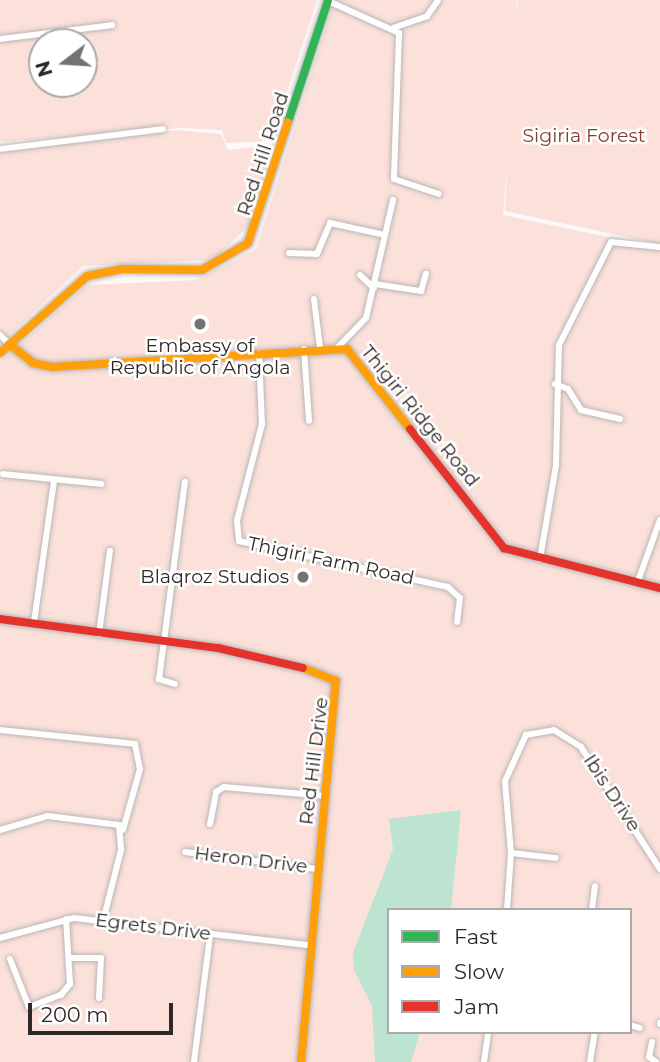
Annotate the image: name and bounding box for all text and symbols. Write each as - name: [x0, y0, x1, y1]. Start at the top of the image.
- north arrow: [28, 28, 98, 98]
- text: N: [31, 58, 58, 79]
- street label: Red Hill Road: [232, 89, 294, 219]
- park label: Sigiria Forest: [522, 125, 646, 147]
- marker: Embassy of Republic of Angola: [192, 316, 208, 332]
- place label: Embassy of Republic of Angola: [110, 335, 290, 379]
- street label: Thigiri Ridge Road: [356, 341, 484, 491]
- street label: Thigiri Farm Road: [246, 532, 416, 590]
- place label: Blaqroz Studios: [140, 566, 289, 588]
- marker: Blaqroz Studios: [295, 569, 311, 585]
- street label: Red Hill Drive: [295, 696, 333, 826]
- street label: Ibis Drive: [579, 750, 645, 836]
- street label: Heron Drive: [193, 842, 309, 878]
- legend: [387, 908, 632, 1034]
- street label: Egrets Drive: [94, 909, 212, 945]
- text: Fast: [454, 924, 498, 949]
- text: Slow: [454, 959, 504, 984]
- scale bar: [32, 988, 177, 1032]
- text: Jam: [454, 994, 499, 1019]
- text: 200 m: [41, 1002, 108, 1027]

